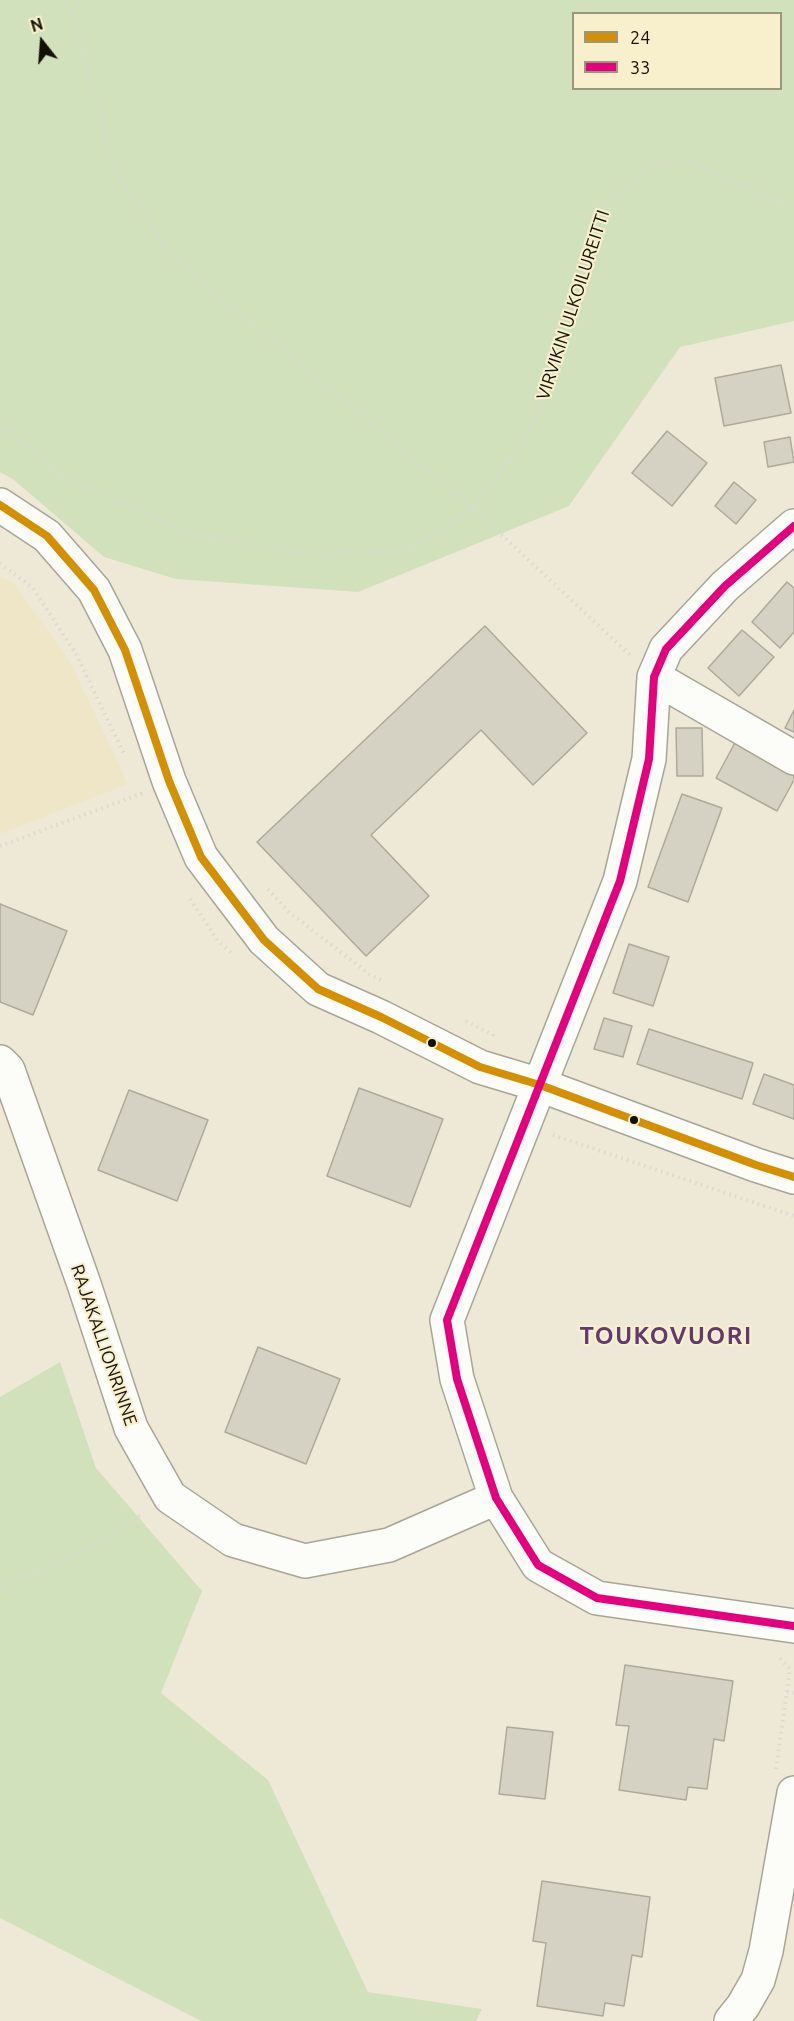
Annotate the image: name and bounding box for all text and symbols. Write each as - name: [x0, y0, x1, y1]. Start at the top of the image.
- north arrow: [12, 12, 72, 72]
- legend: [572, 12, 782, 90]
- text: N: [28, 14, 45, 35]
- text: 24: [630, 27, 650, 47]
- text: 33: [630, 57, 650, 77]
- street label: VIRVIKIN ULKOILUREITTI: [532, 207, 614, 403]
- unlabelled marker: [426, 1037, 438, 1049]
- unlabelled marker: [628, 1114, 640, 1126]
- street label: RAJAKALLIONRINNE: [66, 1262, 142, 1428]
- district label: TOUKOVUORI: [579, 1322, 753, 1350]

